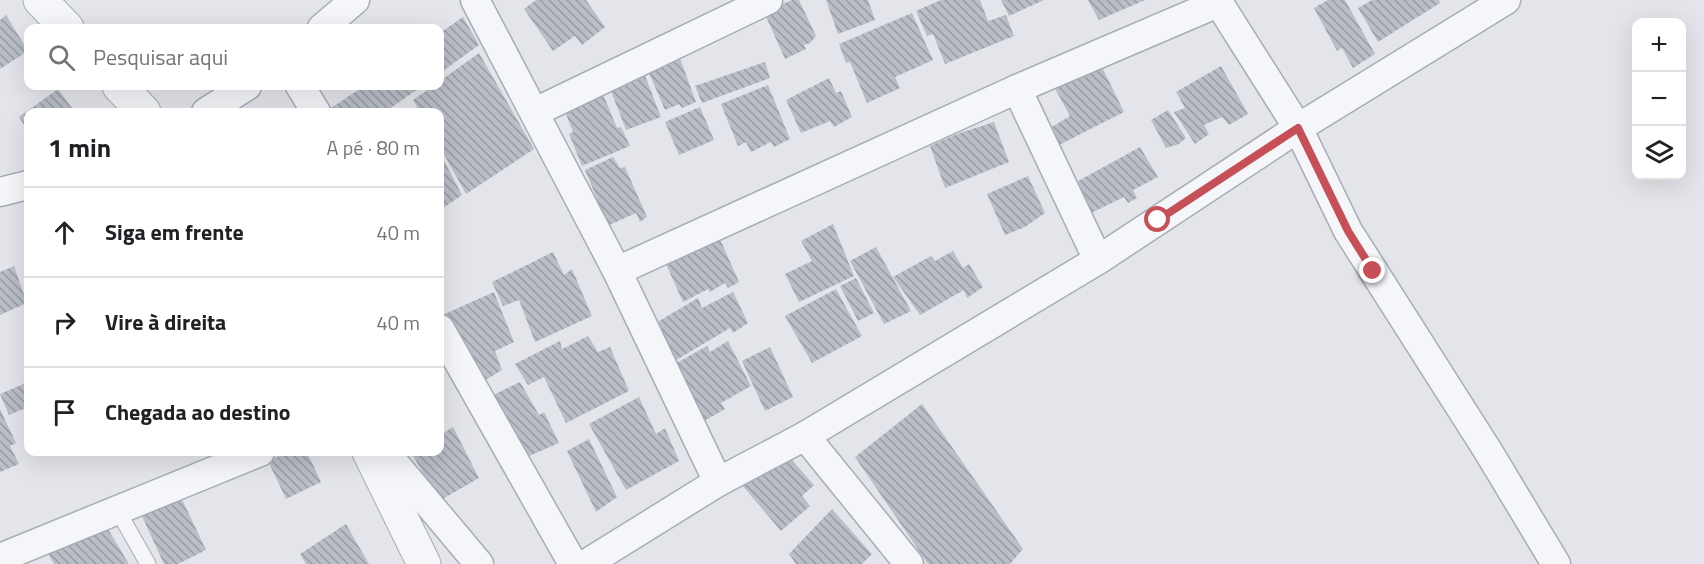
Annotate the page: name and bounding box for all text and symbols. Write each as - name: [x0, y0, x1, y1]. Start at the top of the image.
- map controls: [1632, 18, 1686, 180]
- button: +: [1632, 18, 1686, 72]
- search box: [24, 24, 444, 90]
- text: Pesquisar aqui: [93, 40, 228, 74]
- icon: search: [45, 41, 78, 74]
- button: −: [1632, 72, 1686, 126]
- button: layers: [1632, 126, 1686, 180]
- text: 1 min: [48, 128, 111, 167]
- text: A pé · 80 m: [326, 132, 420, 163]
- route start: [1144, 206, 1170, 232]
- text: Siga em frente: [105, 215, 244, 249]
- icon: ahead: [48, 216, 81, 249]
- text: 40 m: [376, 217, 420, 248]
- route end: [1359, 257, 1385, 283]
- text: Vire à direita: [105, 305, 226, 339]
- icon: right: [48, 306, 81, 339]
- text: 40 m: [376, 307, 420, 338]
- text: Chegada ao destino: [105, 395, 291, 429]
- icon: arrive: [48, 396, 81, 429]

